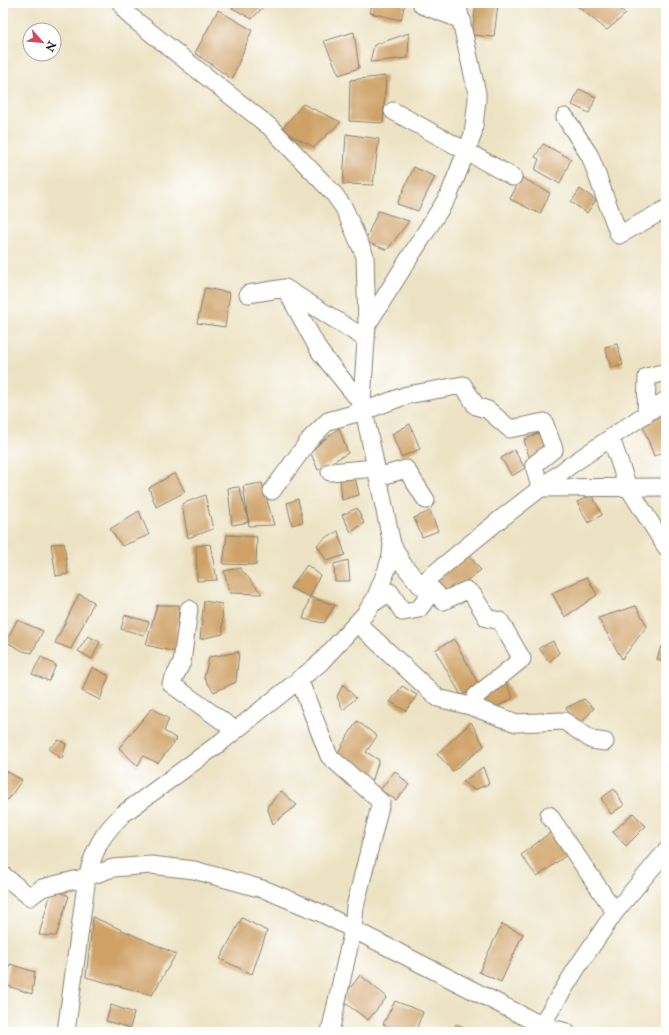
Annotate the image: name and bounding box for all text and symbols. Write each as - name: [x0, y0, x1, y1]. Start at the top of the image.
- north arrow: [22, 22, 62, 62]
- text: N: [42, 38, 59, 55]

